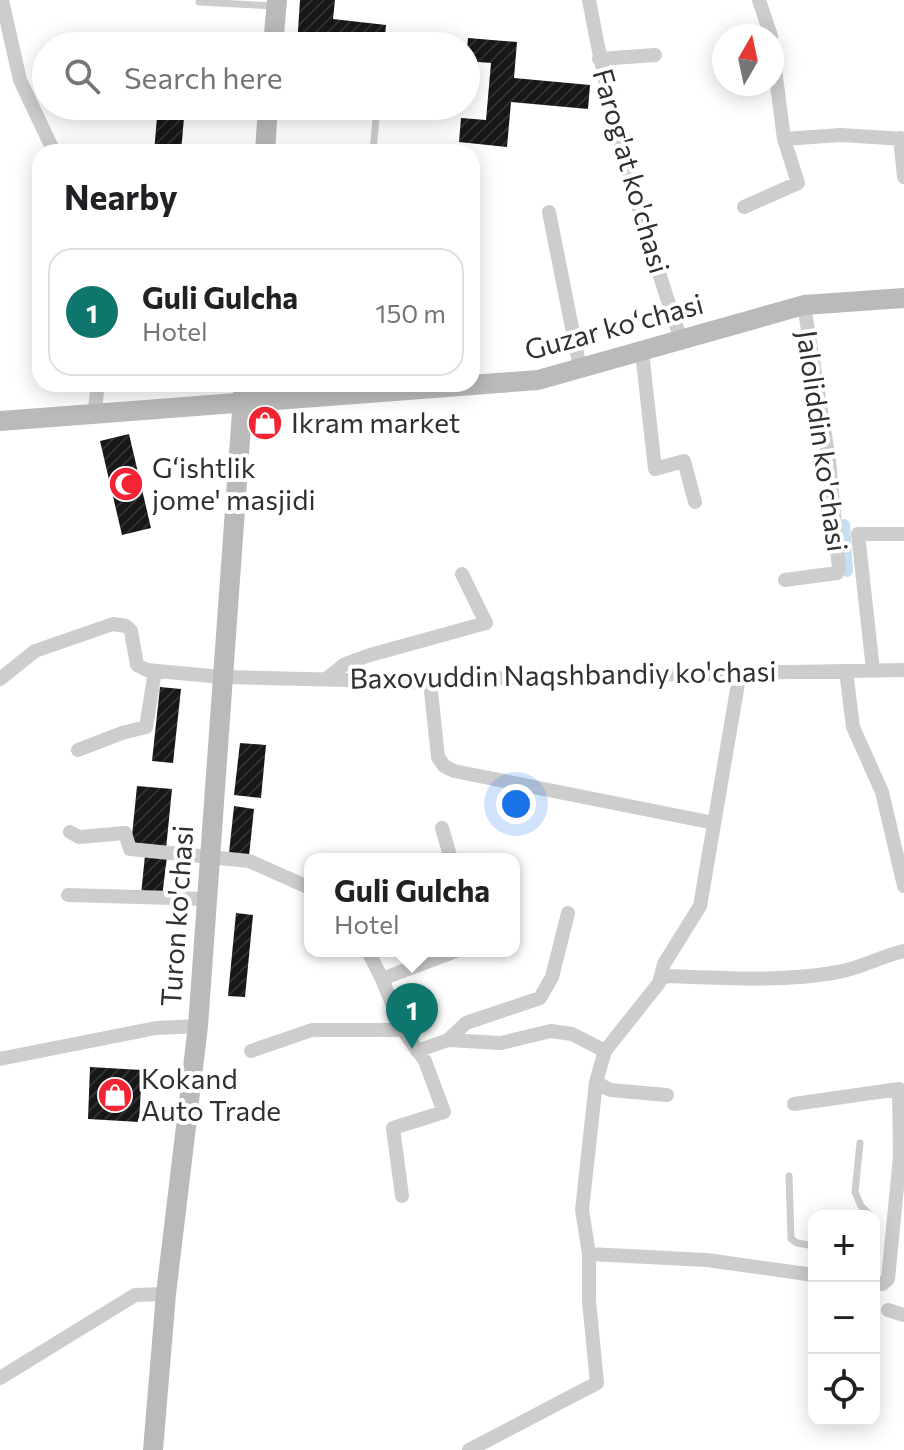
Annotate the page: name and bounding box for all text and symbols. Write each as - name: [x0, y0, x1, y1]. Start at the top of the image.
- north arrow: [712, 24, 784, 96]
- search box: [32, 32, 480, 120]
- icon: search: [60, 54, 104, 98]
- text: Search here: [124, 58, 283, 95]
- street label: Farog'at ko'chasi: [586, 64, 677, 277]
- text: Nearby: [64, 175, 178, 217]
- text: Guli Gulcha: [142, 278, 298, 315]
- street label: Guzar koʻchasi: [521, 286, 707, 366]
- text: 1: [86, 297, 98, 328]
- text: 150 m: [375, 297, 446, 328]
- text: Hotel: [142, 315, 208, 346]
- street label: Jaloliddin ko'chasi: [791, 328, 855, 554]
- shop icon: Ikram market: [246, 404, 284, 442]
- place label: Ikram market: [291, 405, 460, 439]
- place label: Gʻishtlik jome' masjidi: [152, 450, 316, 516]
- mosque icon: Gʻishtlik jome' masjidi: [107, 465, 145, 503]
- street label: Baxovuddin Naqshbandiy ko'chasi: [349, 653, 777, 695]
- your location: [496, 784, 536, 824]
- street label: Turon ko'chasi: [153, 824, 199, 1008]
- popup: [304, 853, 520, 957]
- text: Guli Gulcha: [334, 871, 490, 908]
- text: Hotel: [334, 908, 400, 939]
- pin: 1: [386, 983, 438, 1049]
- place label: Kokand Auto Trade: [141, 1061, 281, 1127]
- shop icon: Kokand Auto Trade: [96, 1076, 134, 1114]
- map controls: [808, 1210, 880, 1426]
- button: +: [808, 1210, 880, 1282]
- button: −: [808, 1282, 880, 1354]
- button: locate: [808, 1354, 880, 1426]

